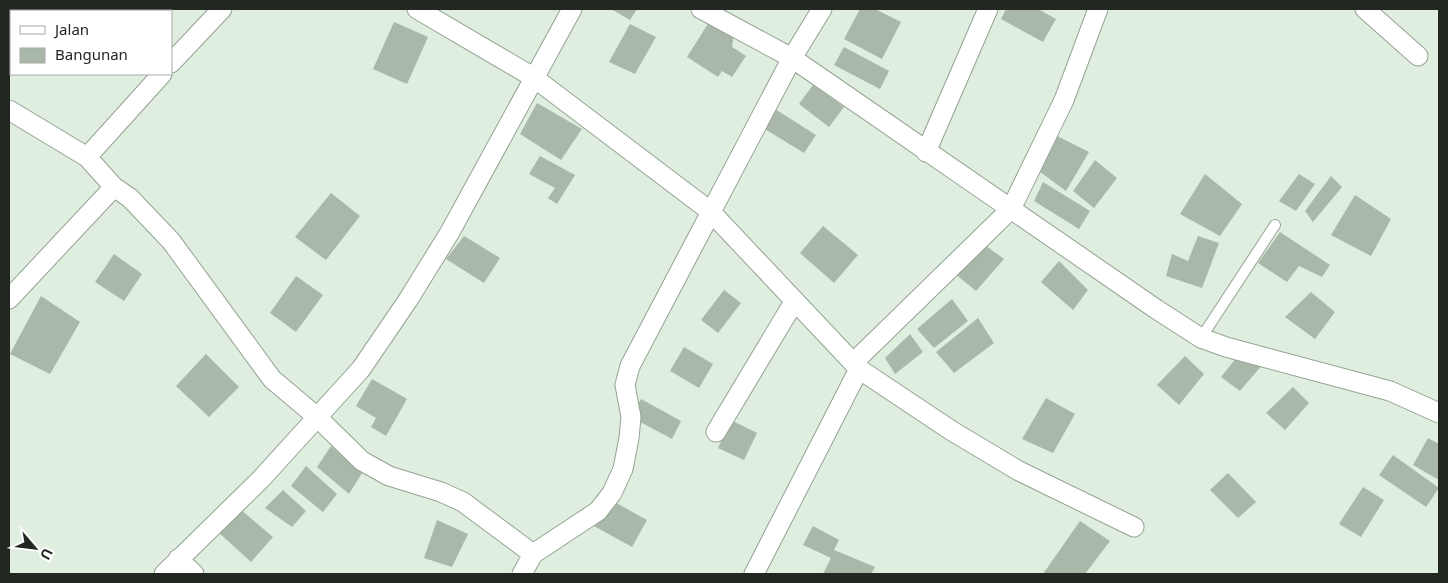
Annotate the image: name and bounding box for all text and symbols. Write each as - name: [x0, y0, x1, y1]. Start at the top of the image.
- legend: [10, 10, 172, 75]
- text: Jalan: [53, 19, 89, 39]
- text: Bangunan: [55, 44, 128, 64]
- north arrow: [10, 523, 60, 573]
- text: U: [36, 545, 58, 563]

